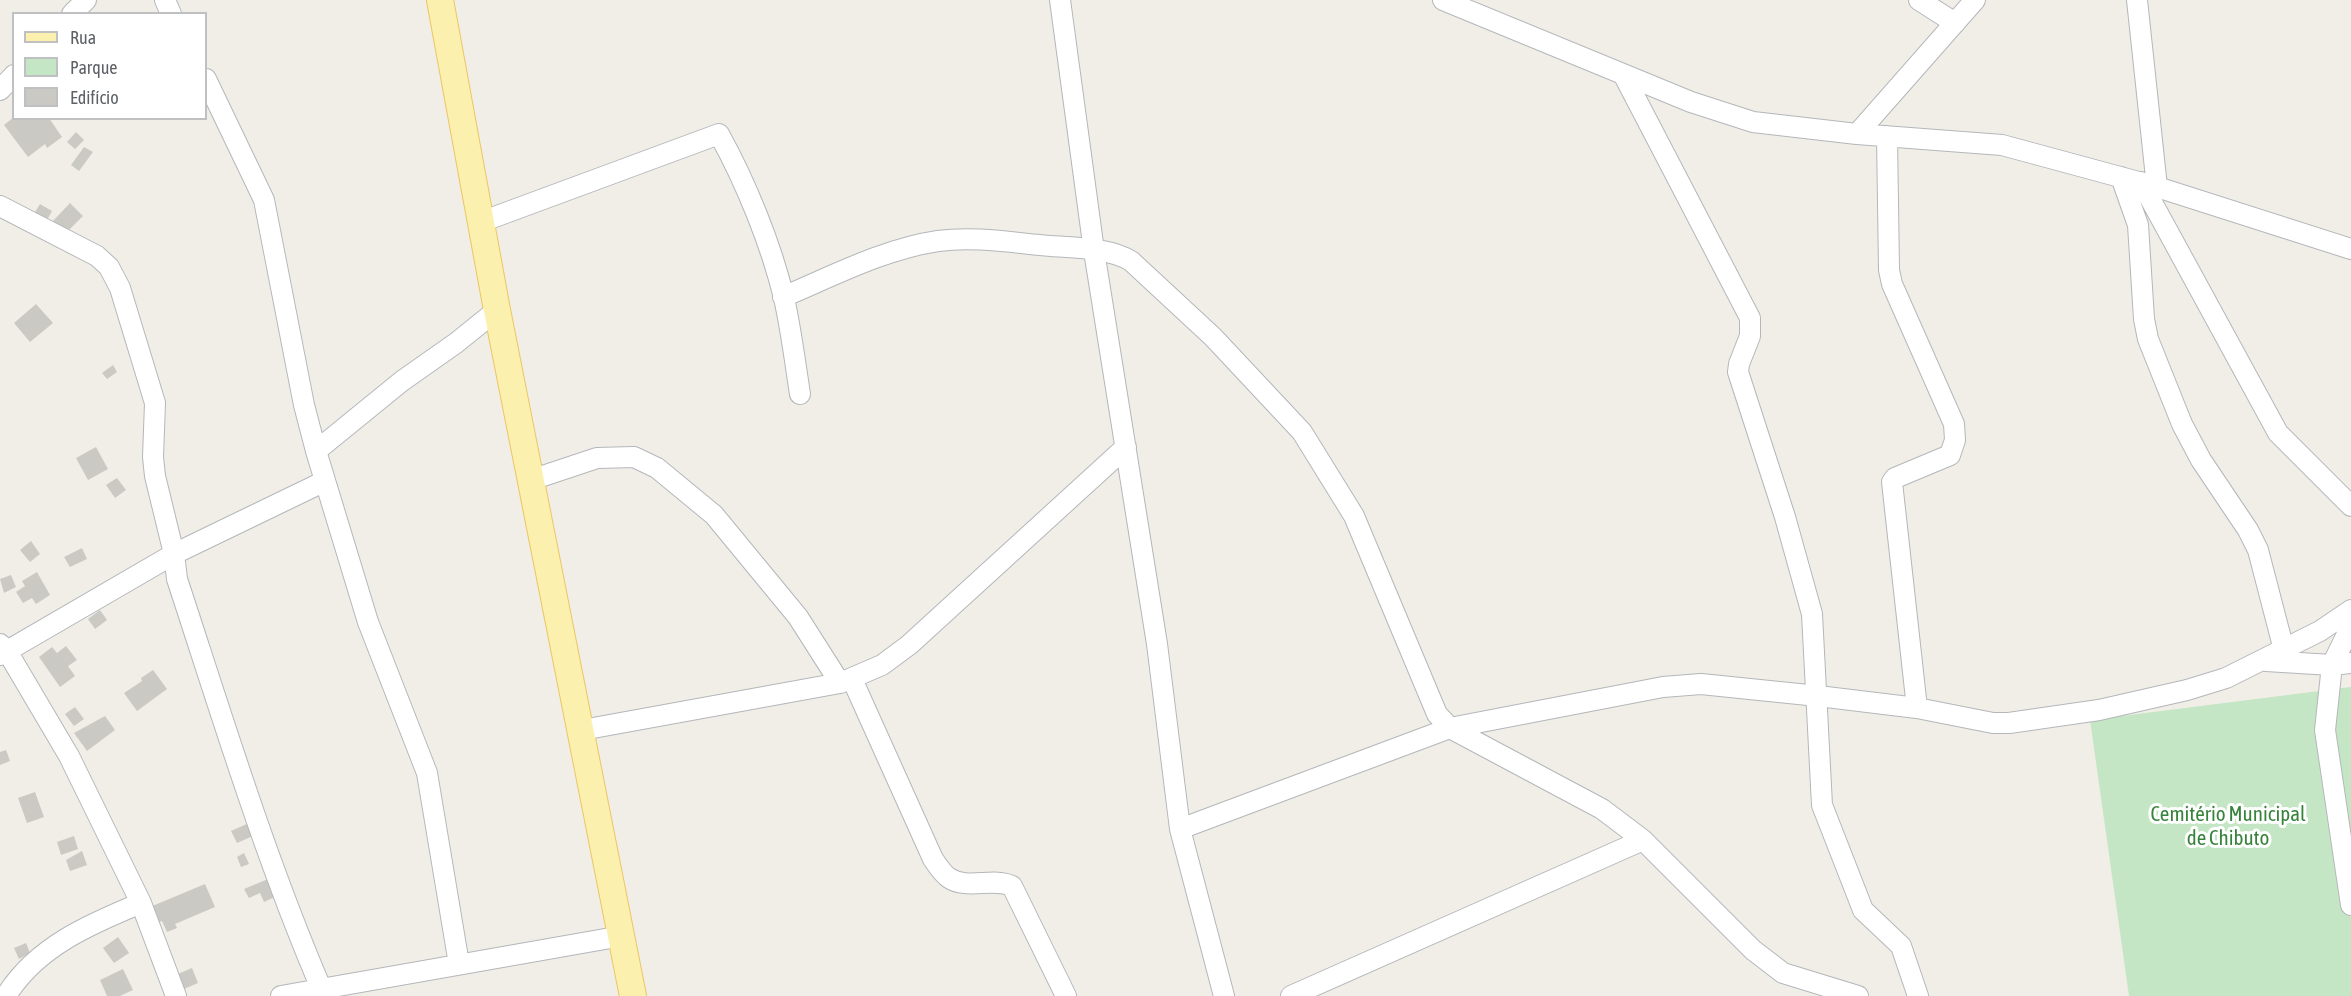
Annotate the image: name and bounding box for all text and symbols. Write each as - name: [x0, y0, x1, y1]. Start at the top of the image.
- legend: [12, 12, 207, 120]
- text: Rua: [70, 27, 96, 48]
- text: Parque: [70, 57, 118, 78]
- text: Edifício: [70, 87, 119, 108]
- park label: Cemitério Municipal de Chibuto: [2150, 801, 2306, 851]

